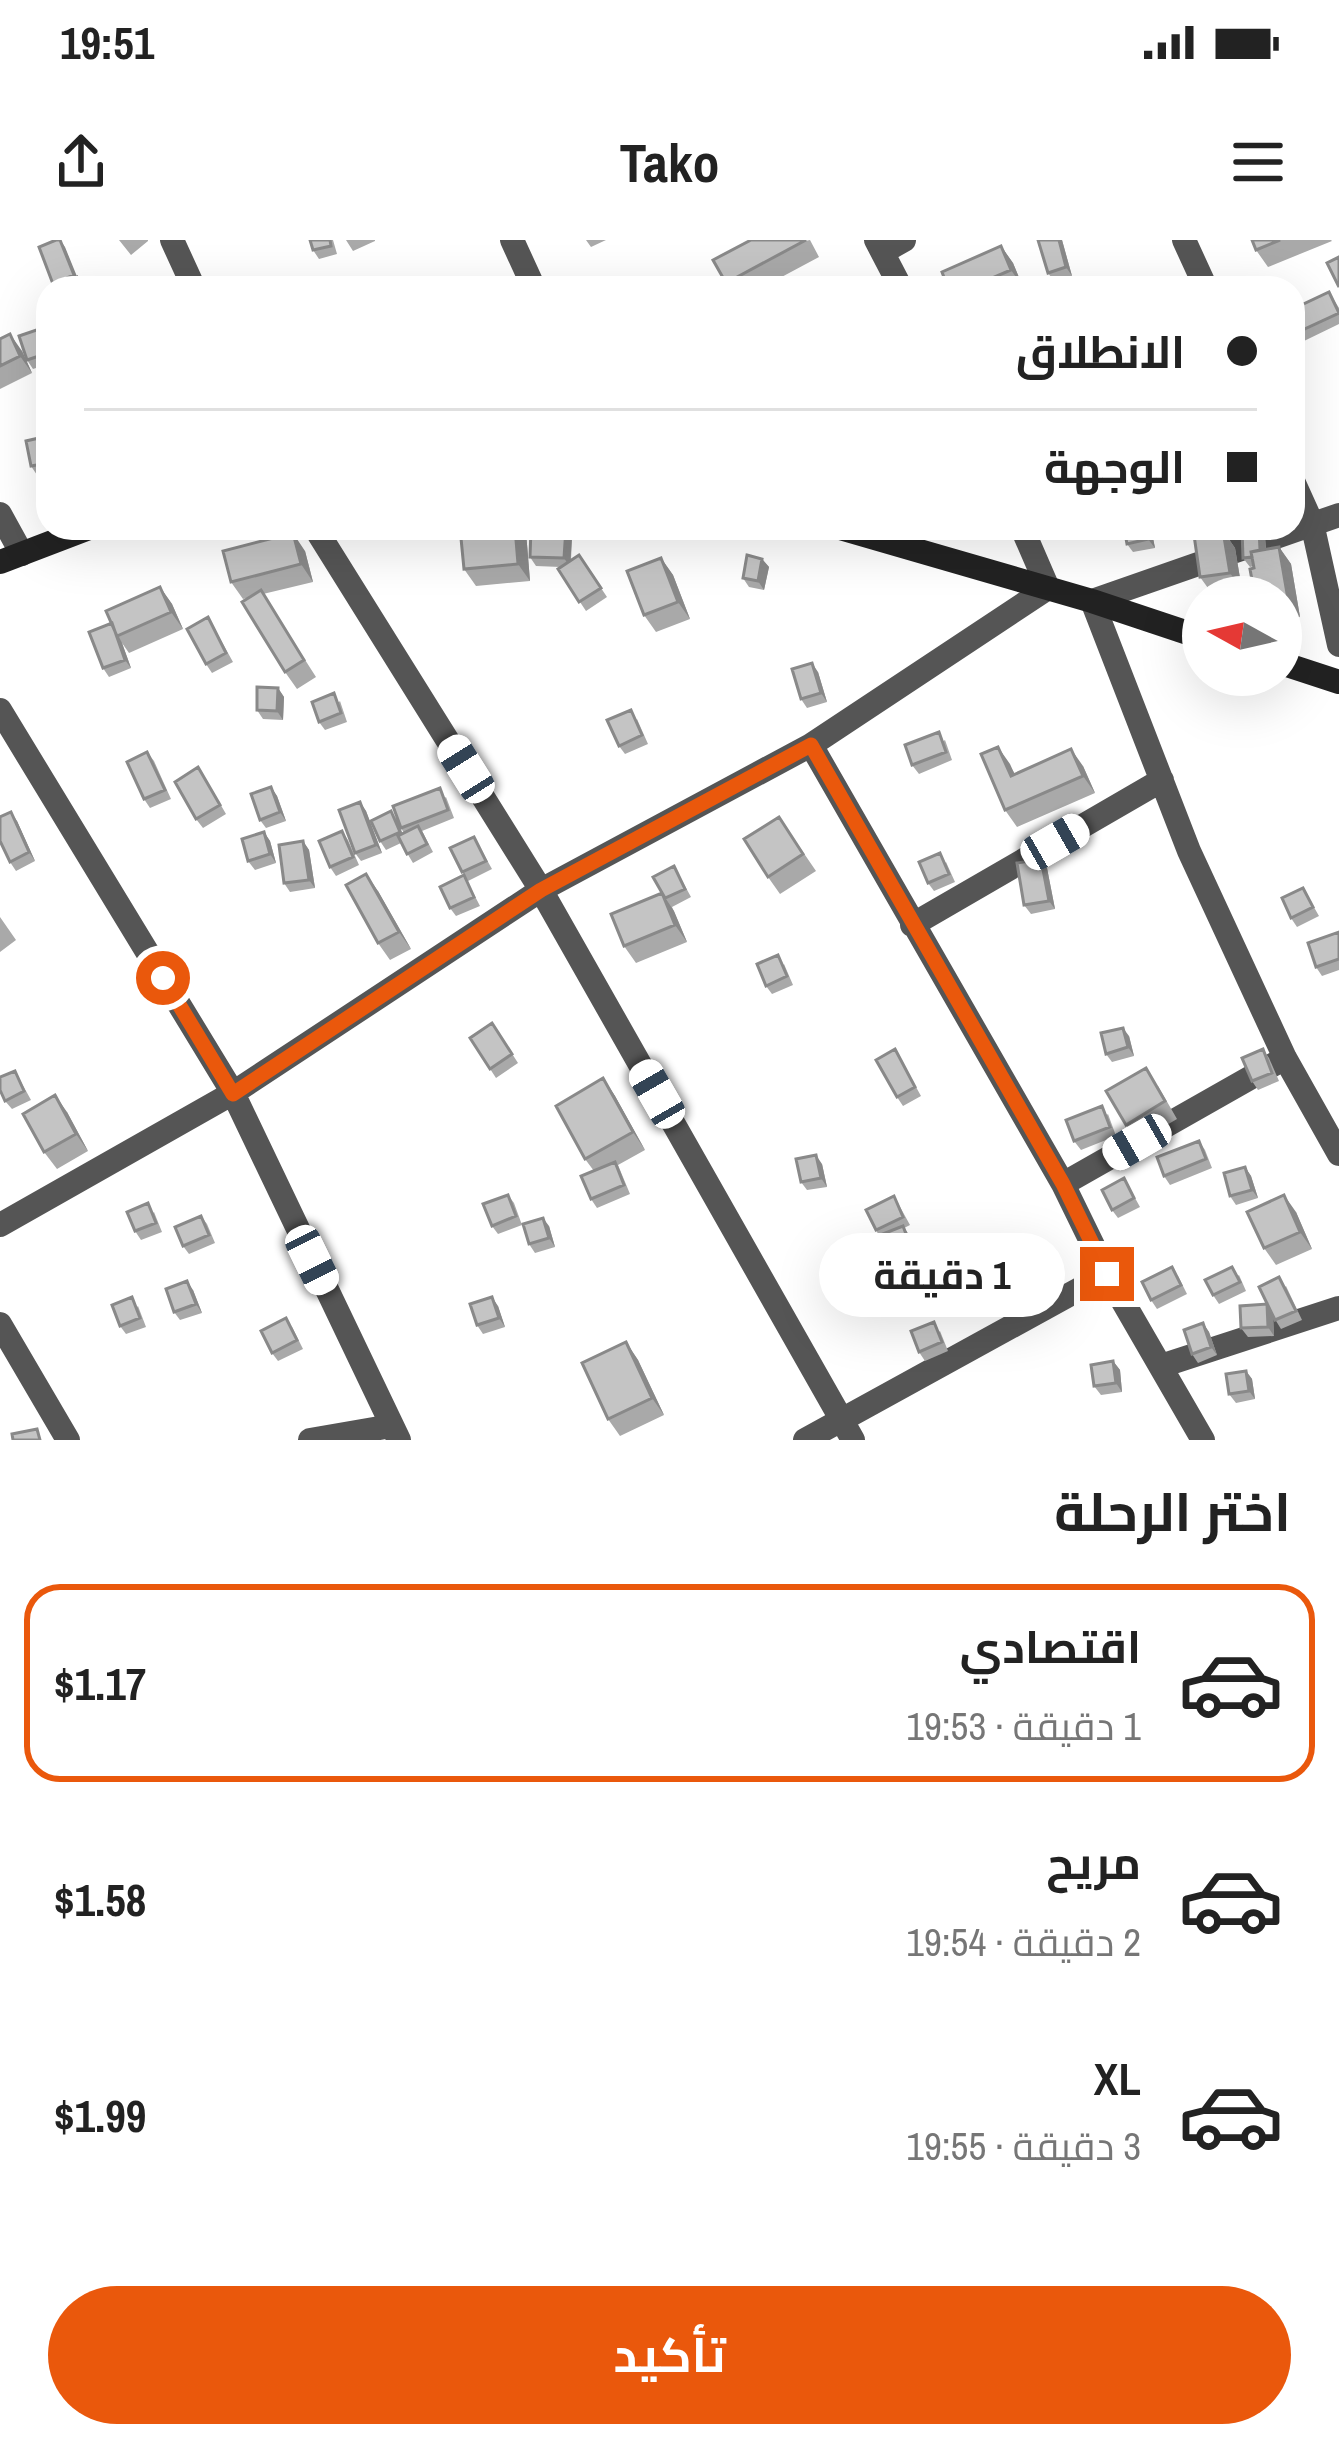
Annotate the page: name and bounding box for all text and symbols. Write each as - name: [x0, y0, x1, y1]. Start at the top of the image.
- text: 19:51: [60, 12, 154, 73]
- text: Tako: [619, 126, 720, 199]
- icon: share: [48, 129, 114, 195]
- icon: menu: [1225, 129, 1291, 195]
- text: الانطلاق: [1016, 321, 1185, 382]
- text: الوجهة: [1044, 436, 1185, 497]
- north arrow: [1182, 576, 1302, 696]
- map controls: [1182, 576, 1302, 696]
- car: [432, 729, 500, 809]
- car: [1015, 808, 1095, 876]
- route start: [136, 951, 190, 1005]
- car: [623, 1054, 691, 1134]
- car: [1097, 1108, 1177, 1176]
- car: [280, 1220, 344, 1300]
- callout: 1 دقيقة: [819, 1232, 1065, 1316]
- route end: [1080, 1247, 1134, 1301]
- text: 1 دقيقة: [874, 1249, 1010, 1301]
- text: اختر الرحلة: [1054, 1475, 1291, 1548]
- text: اقتصادي: [960, 1616, 1141, 1677]
- icon: car: [1177, 1629, 1285, 1737]
- text: $1.17: [54, 1653, 146, 1714]
- text: 1 دقيقة · 19:53: [906, 1700, 1141, 1752]
- text: مريح: [1046, 1832, 1141, 1893]
- icon: car: [1177, 1845, 1285, 1953]
- text: $1.58: [54, 1869, 146, 1930]
- text: 2 دقيقة · 19:54: [906, 1916, 1141, 1968]
- text: XL: [1094, 2048, 1141, 2109]
- icon: car: [1177, 2061, 1285, 2169]
- text: $1.99: [54, 2085, 146, 2146]
- text: 3 دقيقة · 19:55: [906, 2120, 1141, 2172]
- button: تأكيد: [48, 2286, 1291, 2424]

